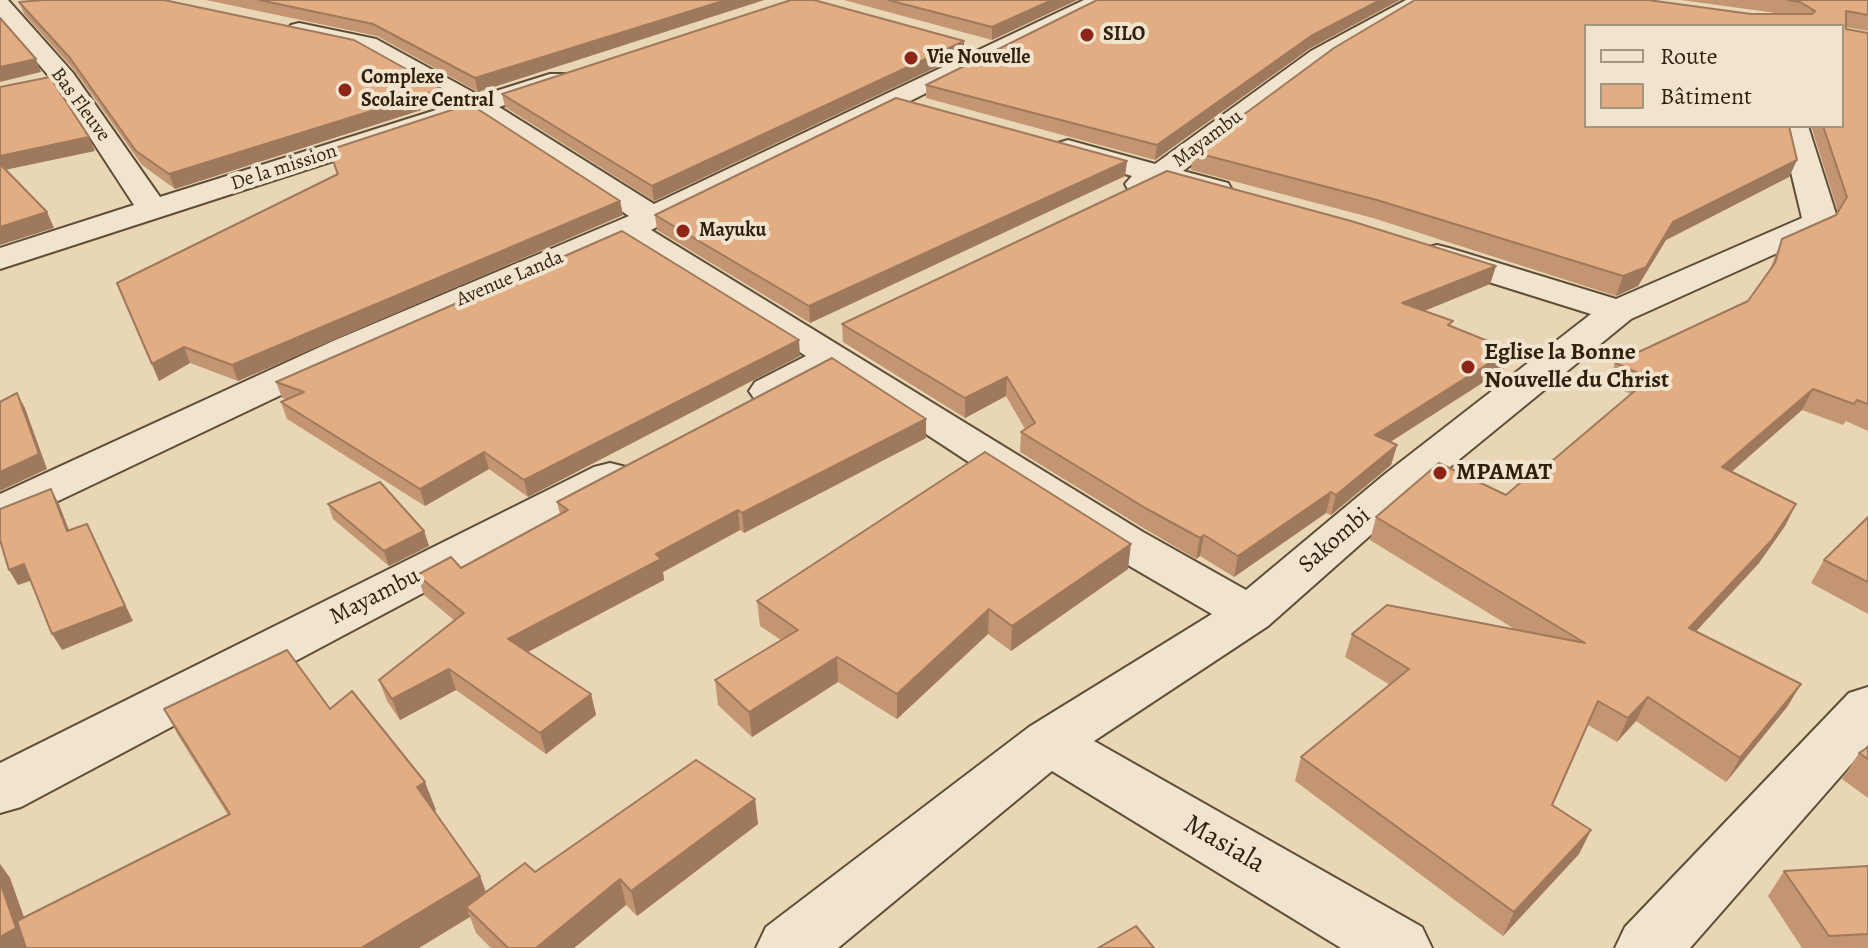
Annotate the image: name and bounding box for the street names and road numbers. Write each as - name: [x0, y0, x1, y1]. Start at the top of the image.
- street label: Bas Fleuve: [45, 63, 115, 147]
- street label: Mayambu: [1168, 105, 1248, 173]
- street label: De la mission: [228, 140, 340, 196]
- street label: Avenue Landa: [453, 246, 567, 312]
- street label: Sakombi: [1293, 502, 1377, 580]
- street label: Mayambu: [325, 562, 425, 632]
- street label: Masiala: [1177, 808, 1271, 882]

